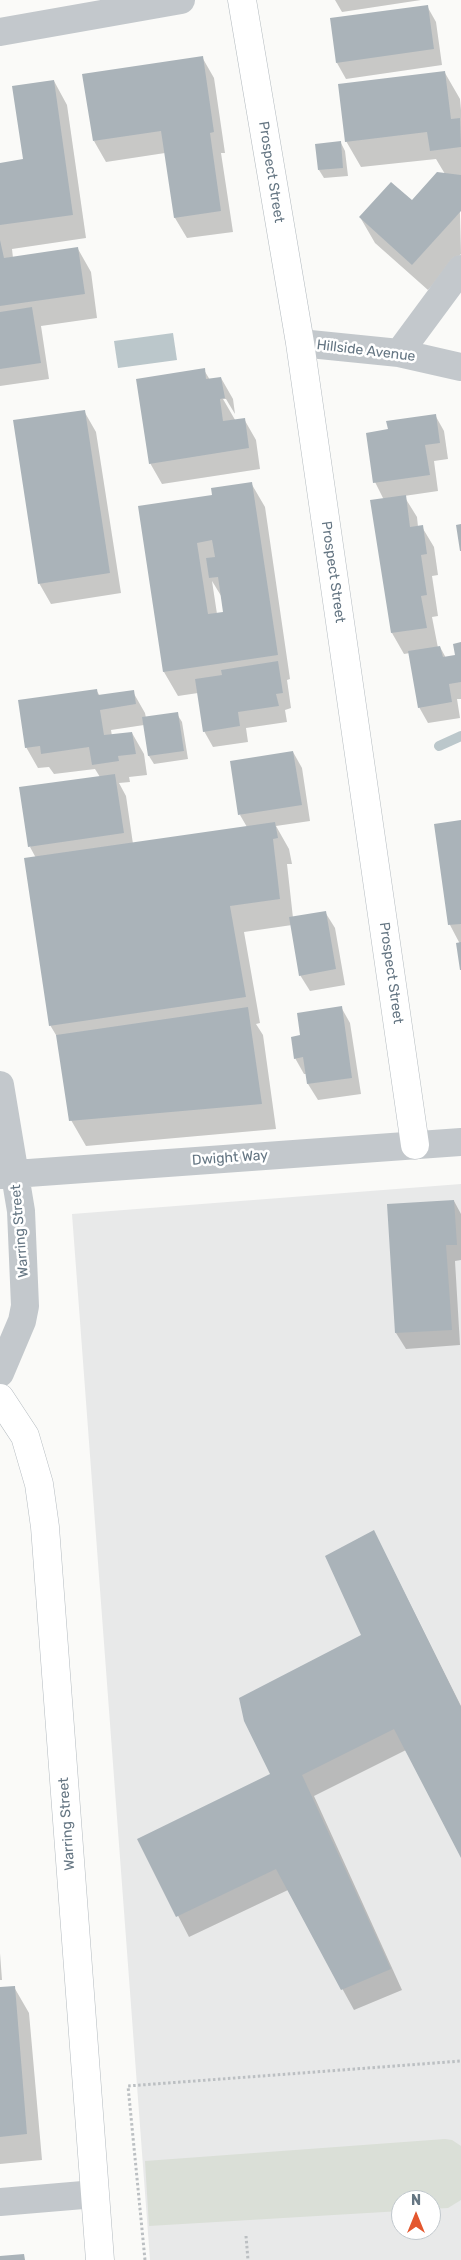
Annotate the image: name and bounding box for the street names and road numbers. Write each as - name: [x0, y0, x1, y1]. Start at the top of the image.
- street label: Prospect Street: [255, 120, 287, 224]
- street label: Hillside Avenue: [316, 337, 416, 365]
- street label: Prospect Street: [318, 520, 348, 624]
- street label: Prospect Street: [376, 921, 406, 1025]
- street label: Dwight Way: [191, 1147, 269, 1169]
- street label: Warring Street: [8, 1184, 32, 1278]
- street label: Warring Street: [55, 1777, 79, 1871]

